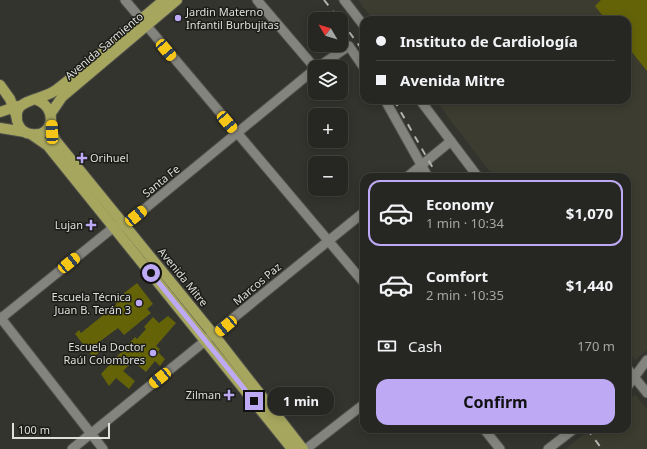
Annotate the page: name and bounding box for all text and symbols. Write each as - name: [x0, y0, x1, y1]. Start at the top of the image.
- place label: Jardin Materno Infantil Burbujitas: [185, 4, 279, 32]
- street label: Avenida Sarmiento: [61, 8, 146, 83]
- north arrow: [308, 12, 348, 52]
- map controls: [308, 12, 348, 196]
- marker: Jardin Materno Infantil Burbujitas: [173, 13, 183, 23]
- text: Instituto de Cardiología: [400, 31, 578, 51]
- car: [154, 37, 178, 63]
- button: layers: [308, 60, 348, 100]
- text: Avenida Mitre: [400, 70, 505, 90]
- button: +: [308, 108, 348, 148]
- car: [215, 109, 239, 135]
- car: [46, 120, 58, 144]
- place label: Orihuel: [90, 150, 129, 165]
- marker: Orihuel: [77, 153, 87, 163]
- button: −: [308, 156, 348, 196]
- street label: Santa Fe: [139, 161, 182, 200]
- text: Economy: [426, 194, 494, 214]
- icon: car: [378, 195, 414, 231]
- text: $1,070: [566, 203, 613, 223]
- car: [123, 204, 149, 228]
- text: 1 min · 10:34: [426, 214, 504, 232]
- place label: Lujan: [55, 217, 83, 232]
- marker: Lujan: [86, 220, 96, 230]
- street label: Avenida Mitre: [155, 244, 212, 309]
- car: [56, 251, 82, 275]
- street label: Marcos Paz: [229, 259, 284, 308]
- route start: [142, 264, 160, 282]
- text: Comfort: [426, 266, 488, 286]
- icon: car: [378, 267, 414, 303]
- text: $1,440: [566, 275, 613, 295]
- text: 2 min · 10:35: [426, 286, 504, 304]
- place label: Escuela Técnica Juan B. Terán 3: [52, 289, 131, 317]
- marker: Escuela Técnica Juan B. Terán 3: [134, 298, 144, 308]
- car: [213, 314, 239, 338]
- icon: cash: [376, 335, 398, 357]
- text: Cash: [408, 336, 442, 356]
- text: 170 m: [577, 337, 615, 355]
- place label: Escuela Doctor Raúl Colombres: [64, 339, 145, 367]
- marker: Escuela Doctor Raúl Colombres: [148, 348, 158, 358]
- car: [147, 366, 173, 390]
- button: Confirm: [376, 379, 615, 425]
- place label: Zilman: [186, 387, 221, 402]
- callout: 1 min: [268, 387, 334, 415]
- marker: Zilman: [224, 390, 234, 400]
- route end: [245, 392, 263, 410]
- text: 1 min: [283, 392, 319, 410]
- scale bar: [12, 421, 110, 440]
- text: 100 m: [18, 422, 50, 437]

